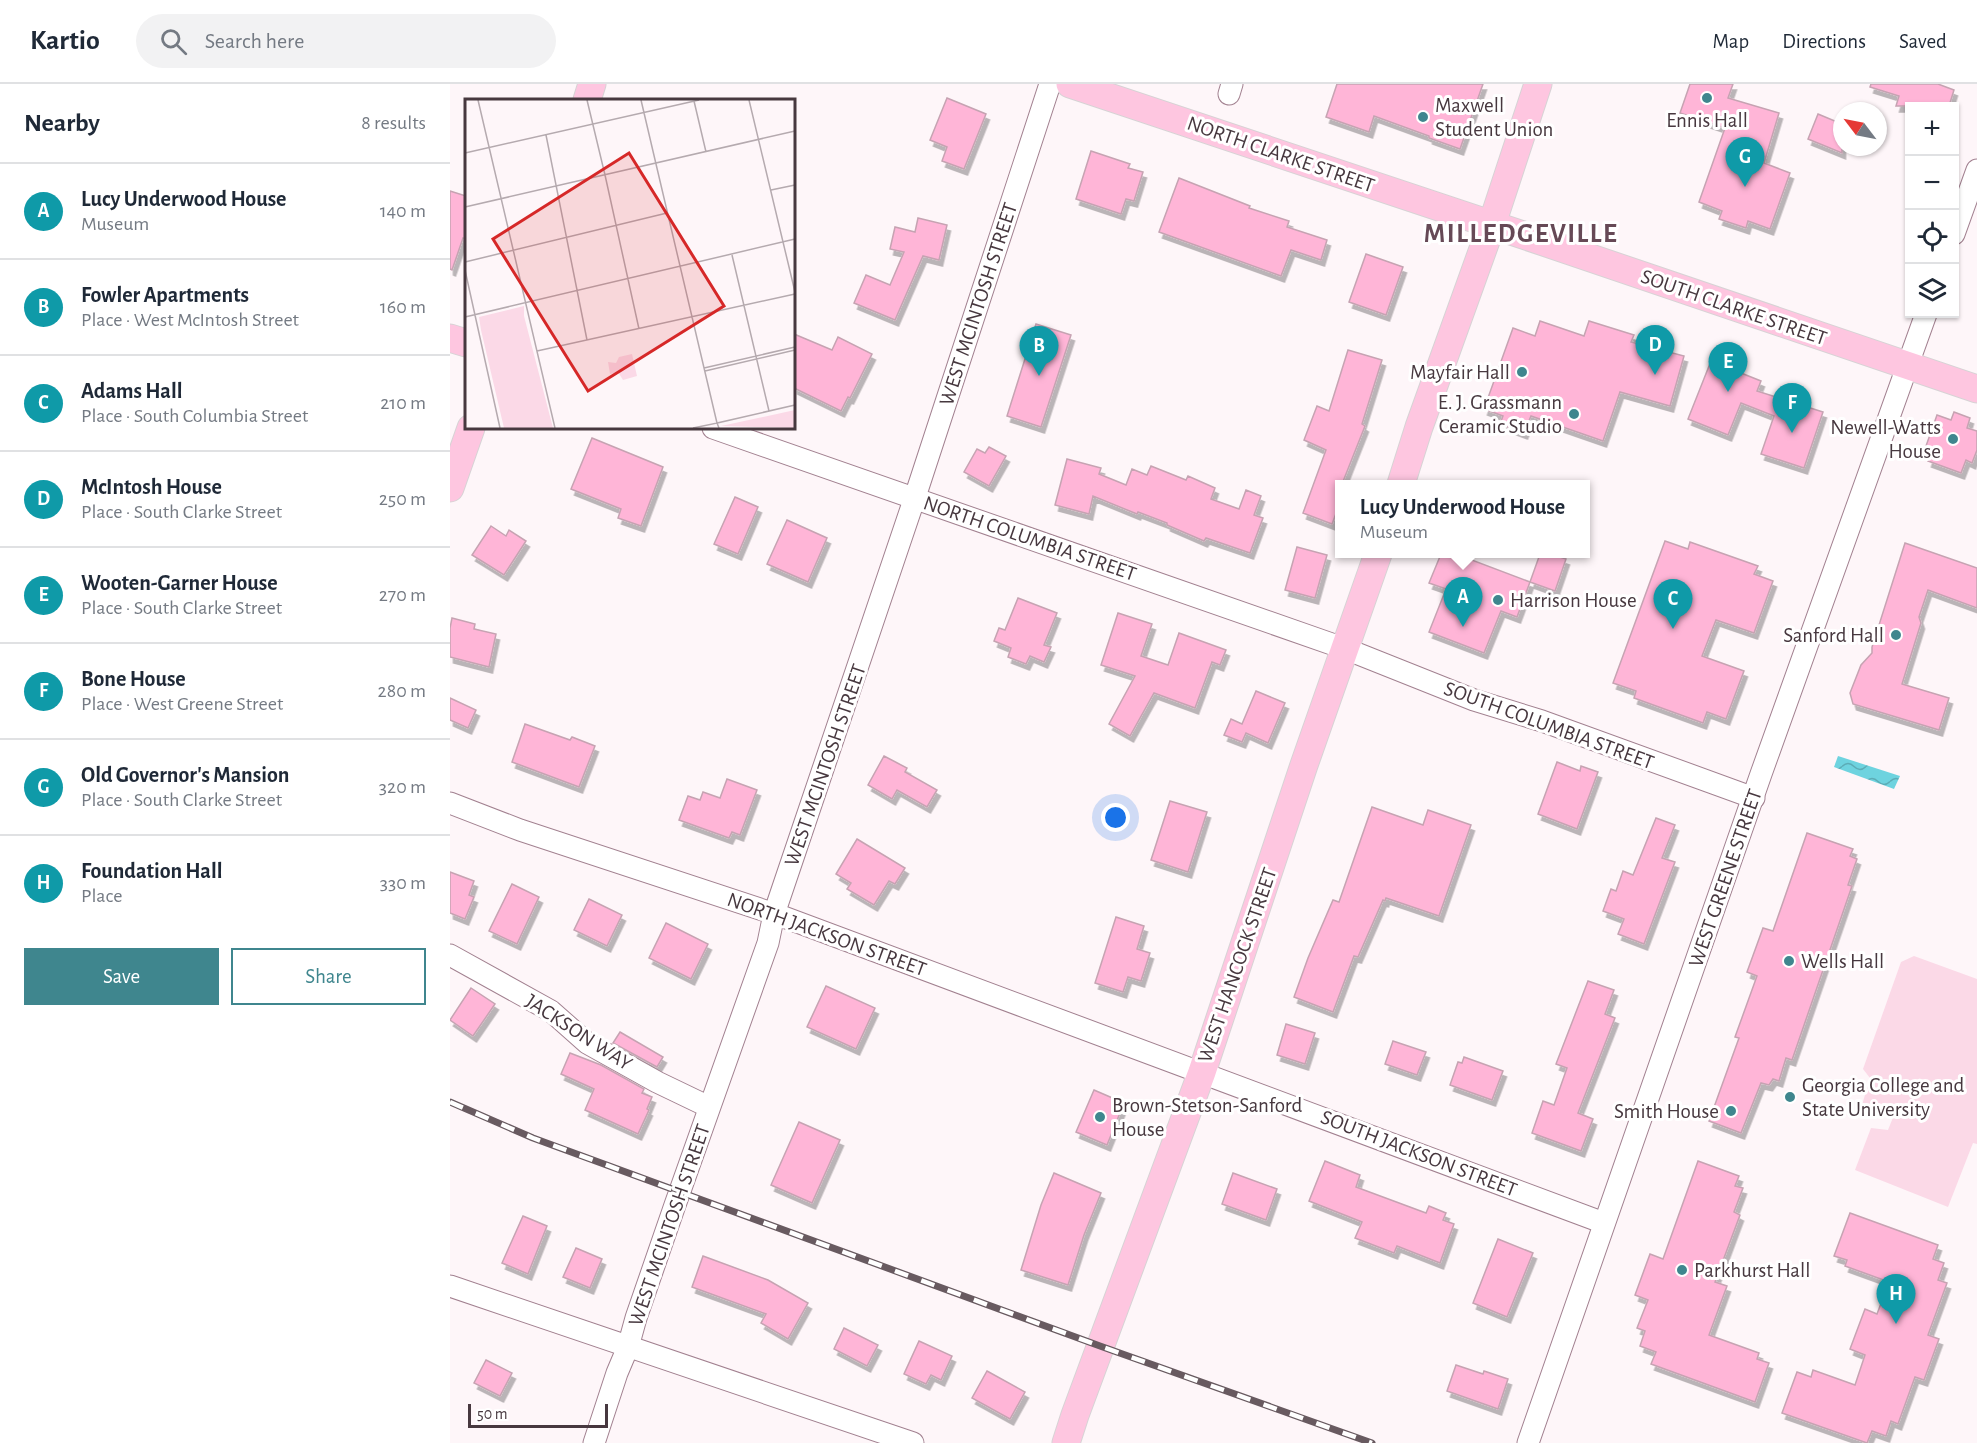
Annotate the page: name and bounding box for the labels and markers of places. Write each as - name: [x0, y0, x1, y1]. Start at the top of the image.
- marker: Ennis Hall: [1700, 91, 1714, 105]
- place label: Maxwell Student Union: [1435, 95, 1553, 140]
- marker: Maxwell Student Union: [1416, 110, 1430, 124]
- place label: Ennis Hall: [1666, 110, 1748, 131]
- pin: G: [1726, 138, 1764, 187]
- pin: B: [1020, 326, 1058, 376]
- pin: D: [1636, 326, 1674, 375]
- pin: E: [1708, 342, 1748, 392]
- place label: Mayfair Hall: [1410, 362, 1510, 383]
- marker: Mayfair Hall: [1515, 365, 1529, 379]
- pin: F: [1772, 384, 1812, 433]
- place label: E. J. Grassmann Ceramic Studio: [1438, 392, 1562, 437]
- marker: E. J. Grassmann Ceramic Studio: [1567, 407, 1581, 421]
- place label: Newell-Watts House: [1830, 417, 1941, 462]
- marker: Newell-Watts House: [1946, 432, 1960, 446]
- pin: A: [1444, 578, 1482, 627]
- pin: C: [1654, 580, 1692, 629]
- place label: Harrison House: [1510, 590, 1637, 611]
- marker: Harrison House: [1491, 593, 1505, 607]
- place label: Sanford Hall: [1783, 625, 1884, 646]
- marker: Sanford Hall: [1889, 628, 1903, 642]
- place label: Wells Hall: [1801, 951, 1884, 972]
- marker: Wells Hall: [1782, 954, 1796, 968]
- place label: Georgia College and State University: [1802, 1075, 1965, 1120]
- marker: Georgia College and State University: [1783, 1090, 1797, 1104]
- place label: Brown-Stetson-Sanford House: [1112, 1095, 1303, 1140]
- place label: Smith House: [1614, 1101, 1719, 1122]
- marker: Smith House: [1724, 1104, 1738, 1118]
- marker: Brown-Stetson-Sanford House: [1093, 1110, 1107, 1124]
- place label: Parkhurst Hall: [1694, 1260, 1810, 1281]
- marker: Parkhurst Hall: [1675, 1263, 1689, 1277]
- pin: H: [1876, 1274, 1916, 1324]

